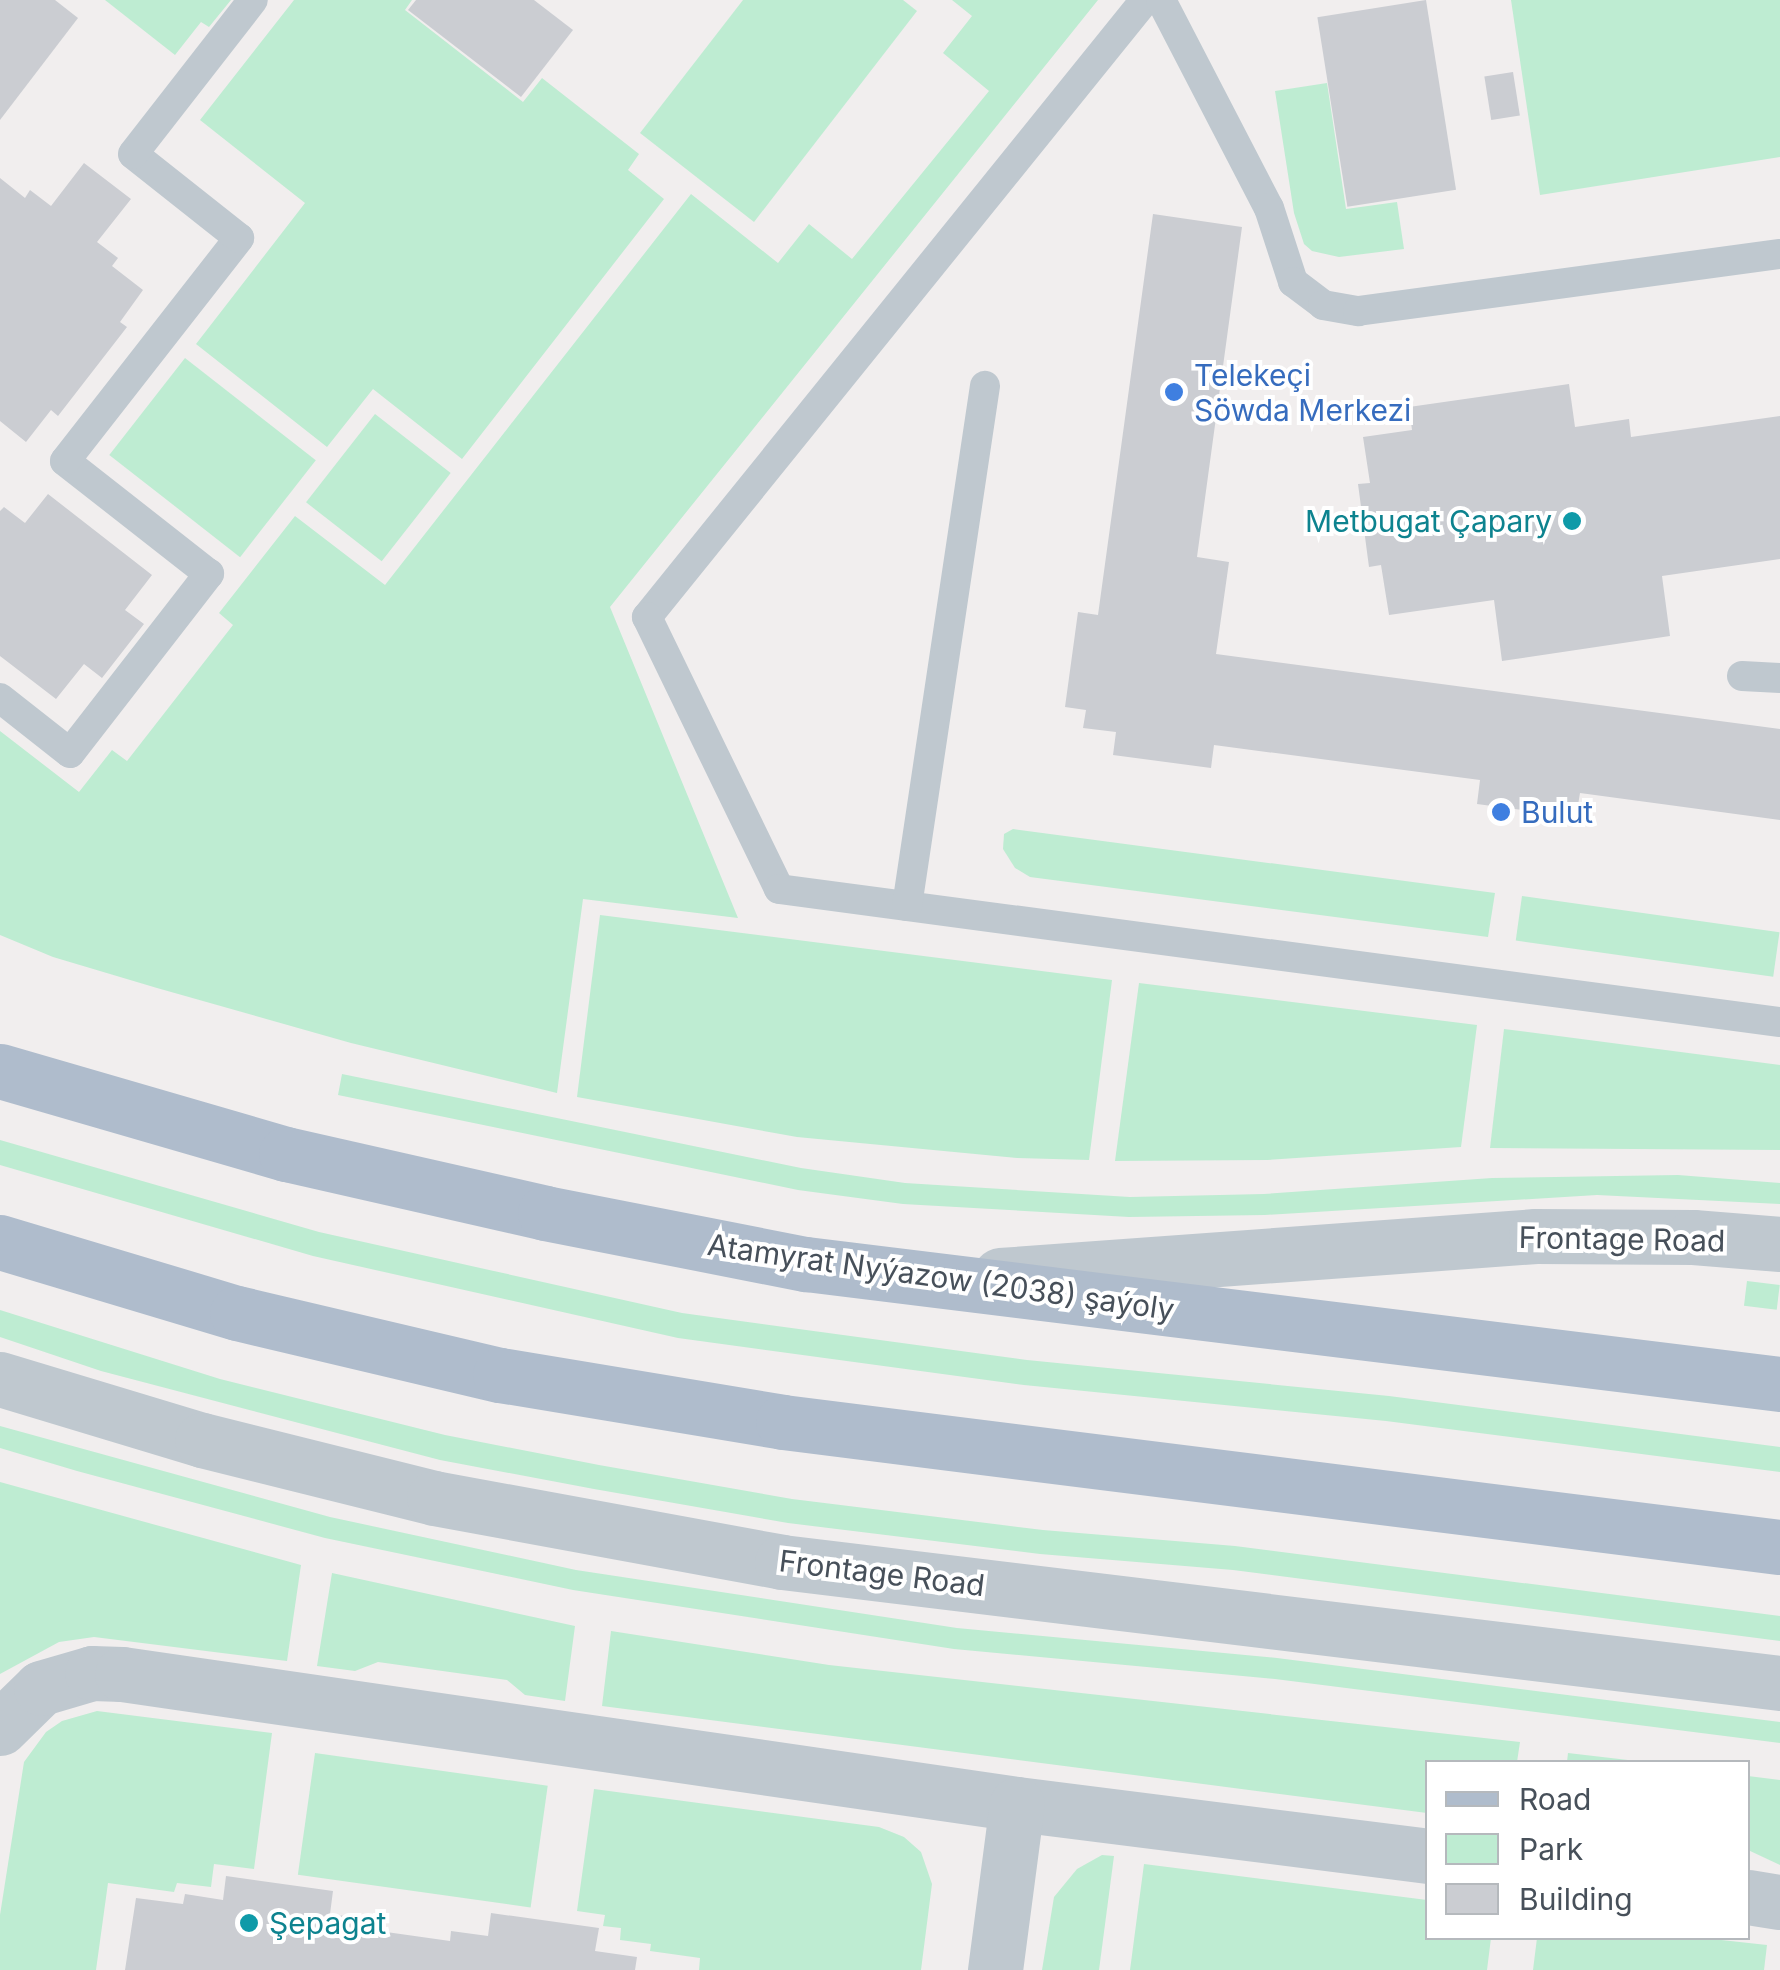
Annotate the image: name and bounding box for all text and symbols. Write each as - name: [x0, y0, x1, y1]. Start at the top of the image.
- place label: Telekeçi Söwda Merkezi: [1194, 357, 1411, 428]
- marker: Telekeçi Söwda Merkezi: [1163, 381, 1185, 403]
- place label: Metbugat Çapary: [1305, 503, 1552, 539]
- marker: Metbugat Çapary: [1561, 510, 1583, 532]
- place label: Bulut: [1521, 794, 1593, 830]
- marker: Bulut: [1490, 801, 1512, 823]
- street label: Frontage Road: [1518, 1219, 1726, 1259]
- street label: Atamyrat Nyýazow (2038) şaýoly: [705, 1226, 1177, 1328]
- street label: Frontage Road: [777, 1543, 987, 1603]
- legend: [1425, 1760, 1750, 1940]
- text: Road: [1519, 1781, 1591, 1817]
- text: Park: [1519, 1831, 1583, 1867]
- text: Building: [1519, 1881, 1633, 1917]
- place label: Şepagat: [269, 1905, 386, 1941]
- marker: Şepagat: [238, 1912, 260, 1934]

